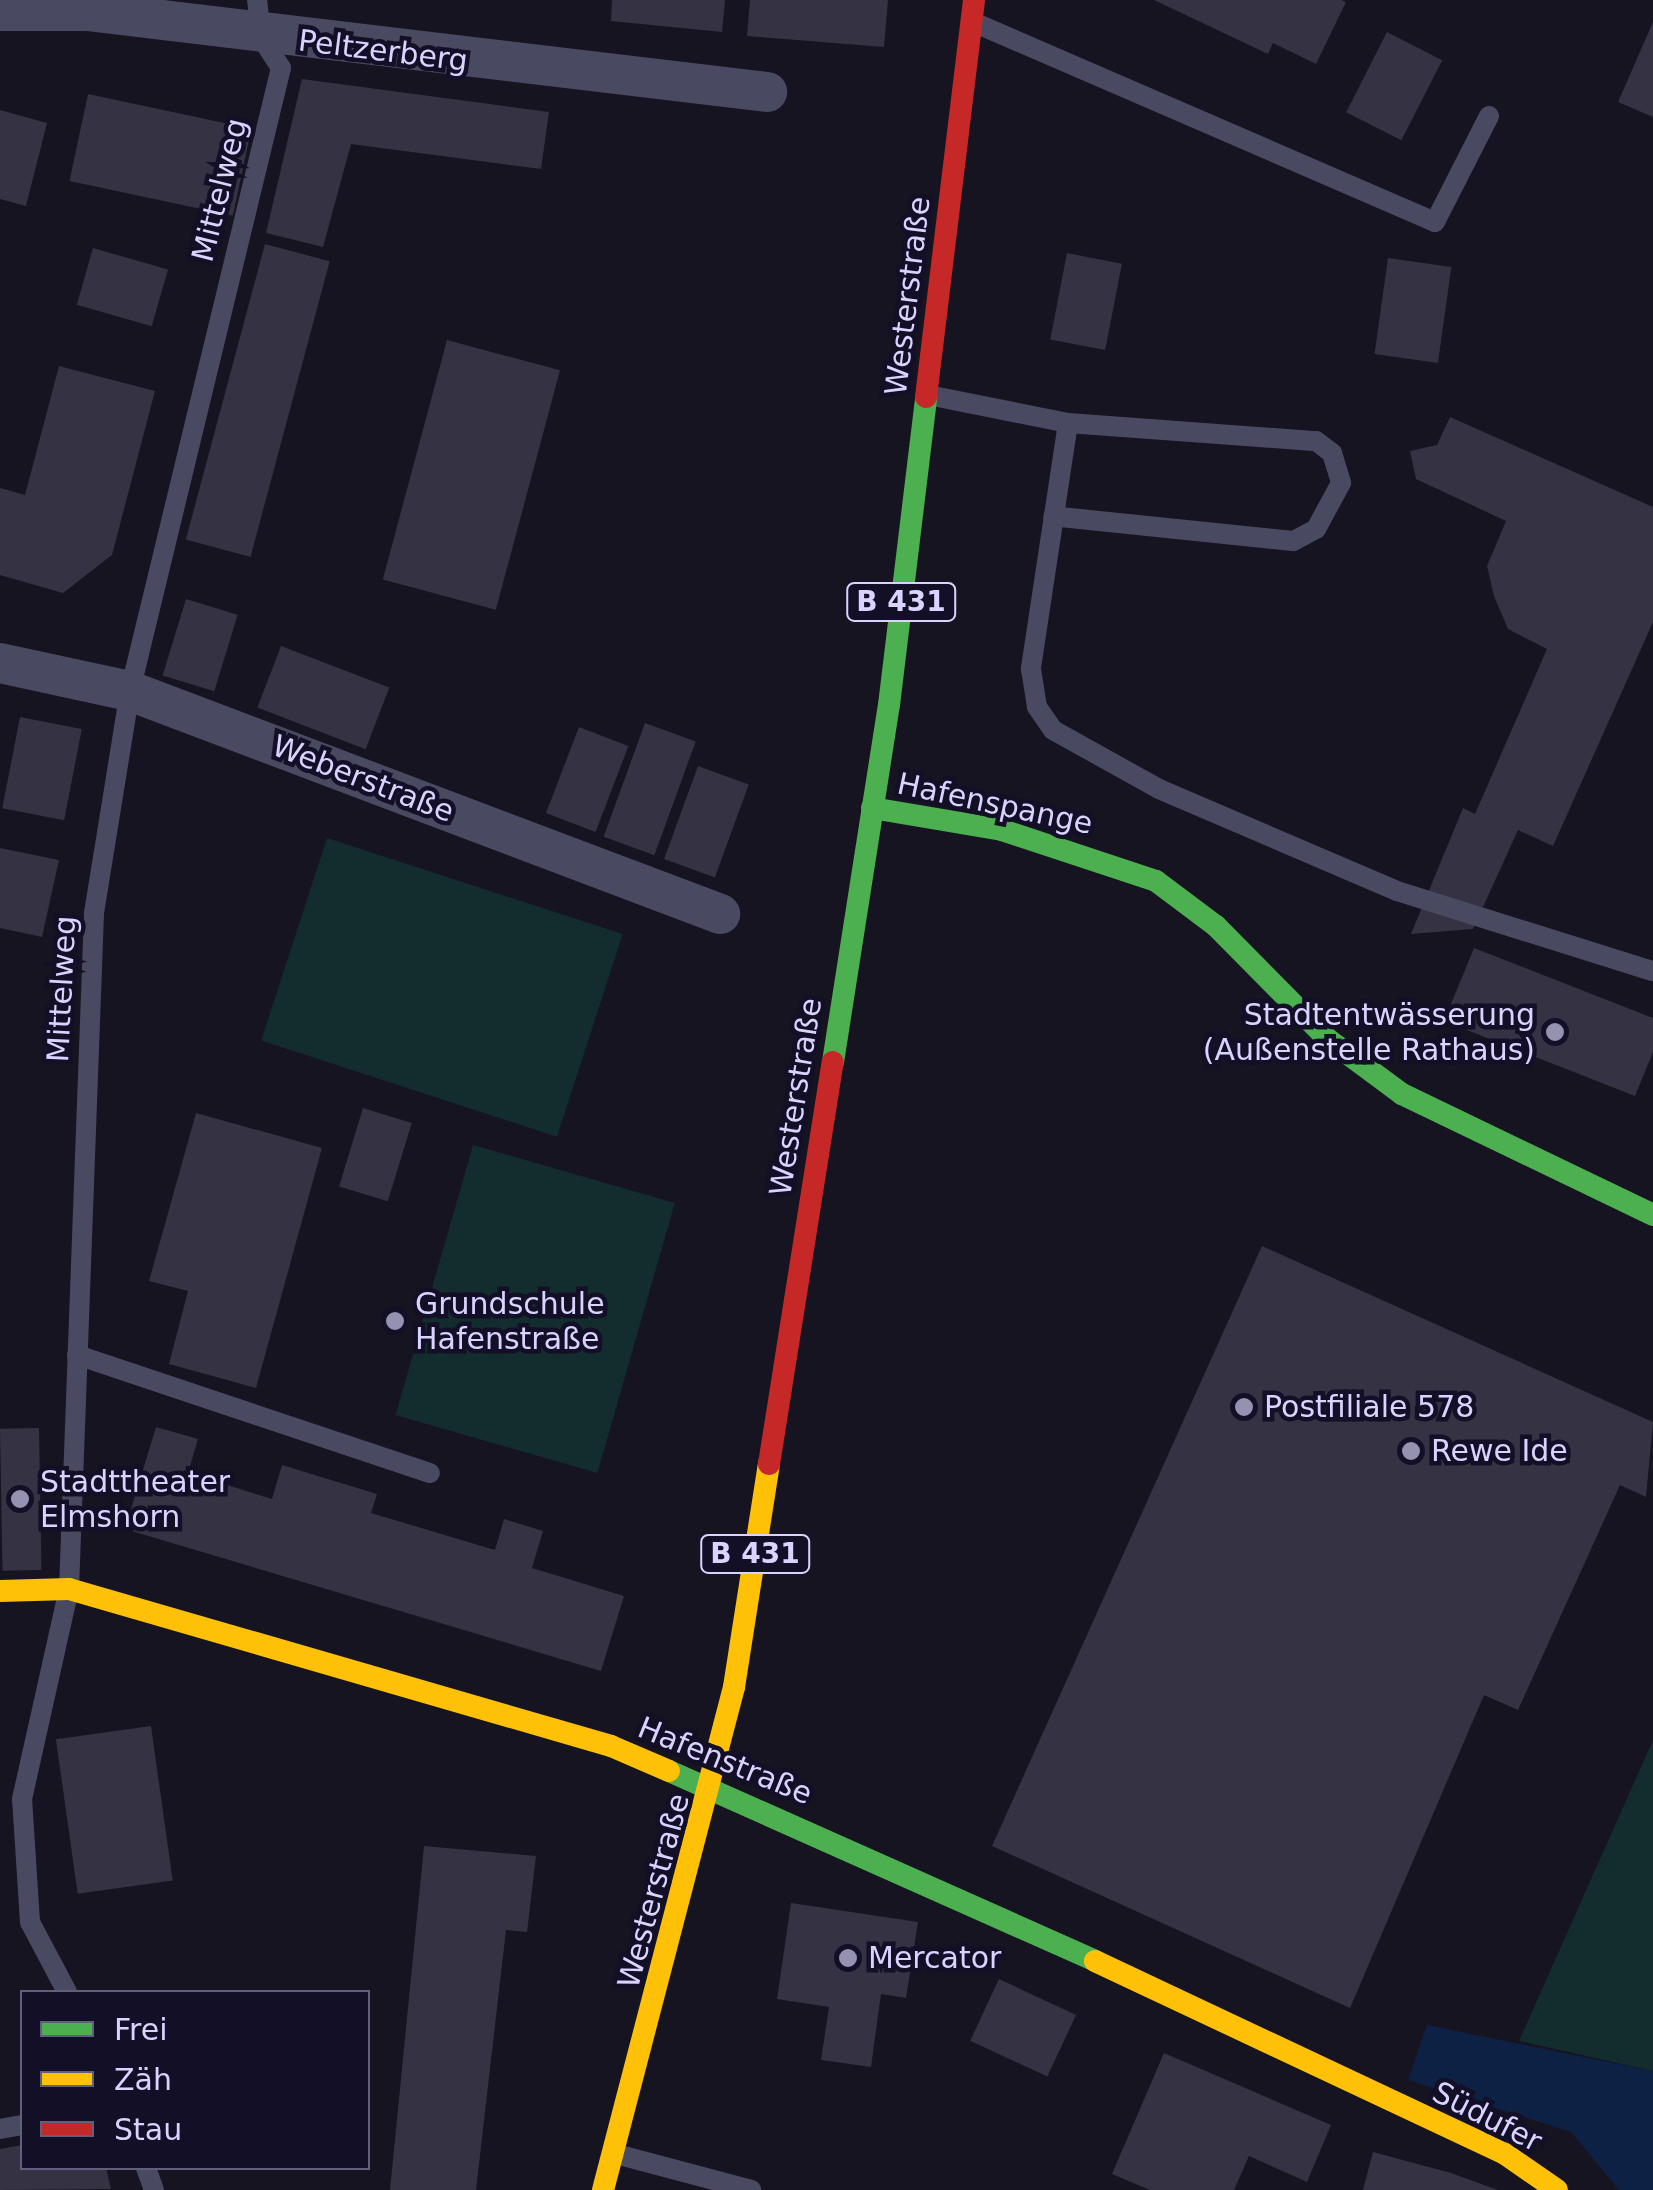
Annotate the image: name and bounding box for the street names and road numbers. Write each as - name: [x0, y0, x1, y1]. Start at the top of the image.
- street label: Peltzerberg: [296, 23, 470, 79]
- street label: Mittelweg: [185, 115, 255, 265]
- street label: Westerstraße: [878, 195, 938, 397]
- road number: B 431: [846, 579, 956, 625]
- street label: Weberstraße: [267, 728, 459, 830]
- street label: Hafenspange: [894, 766, 1096, 842]
- street label: Mittelweg: [40, 915, 84, 1063]
- street label: Westerstraße: [763, 995, 829, 1199]
- road number: B 431: [700, 1531, 810, 1577]
- street label: Hafenstraße: [633, 1710, 817, 1812]
- street label: Westerstraße: [611, 1790, 697, 1992]
- street label: Südufer: [1426, 2074, 1548, 2160]

